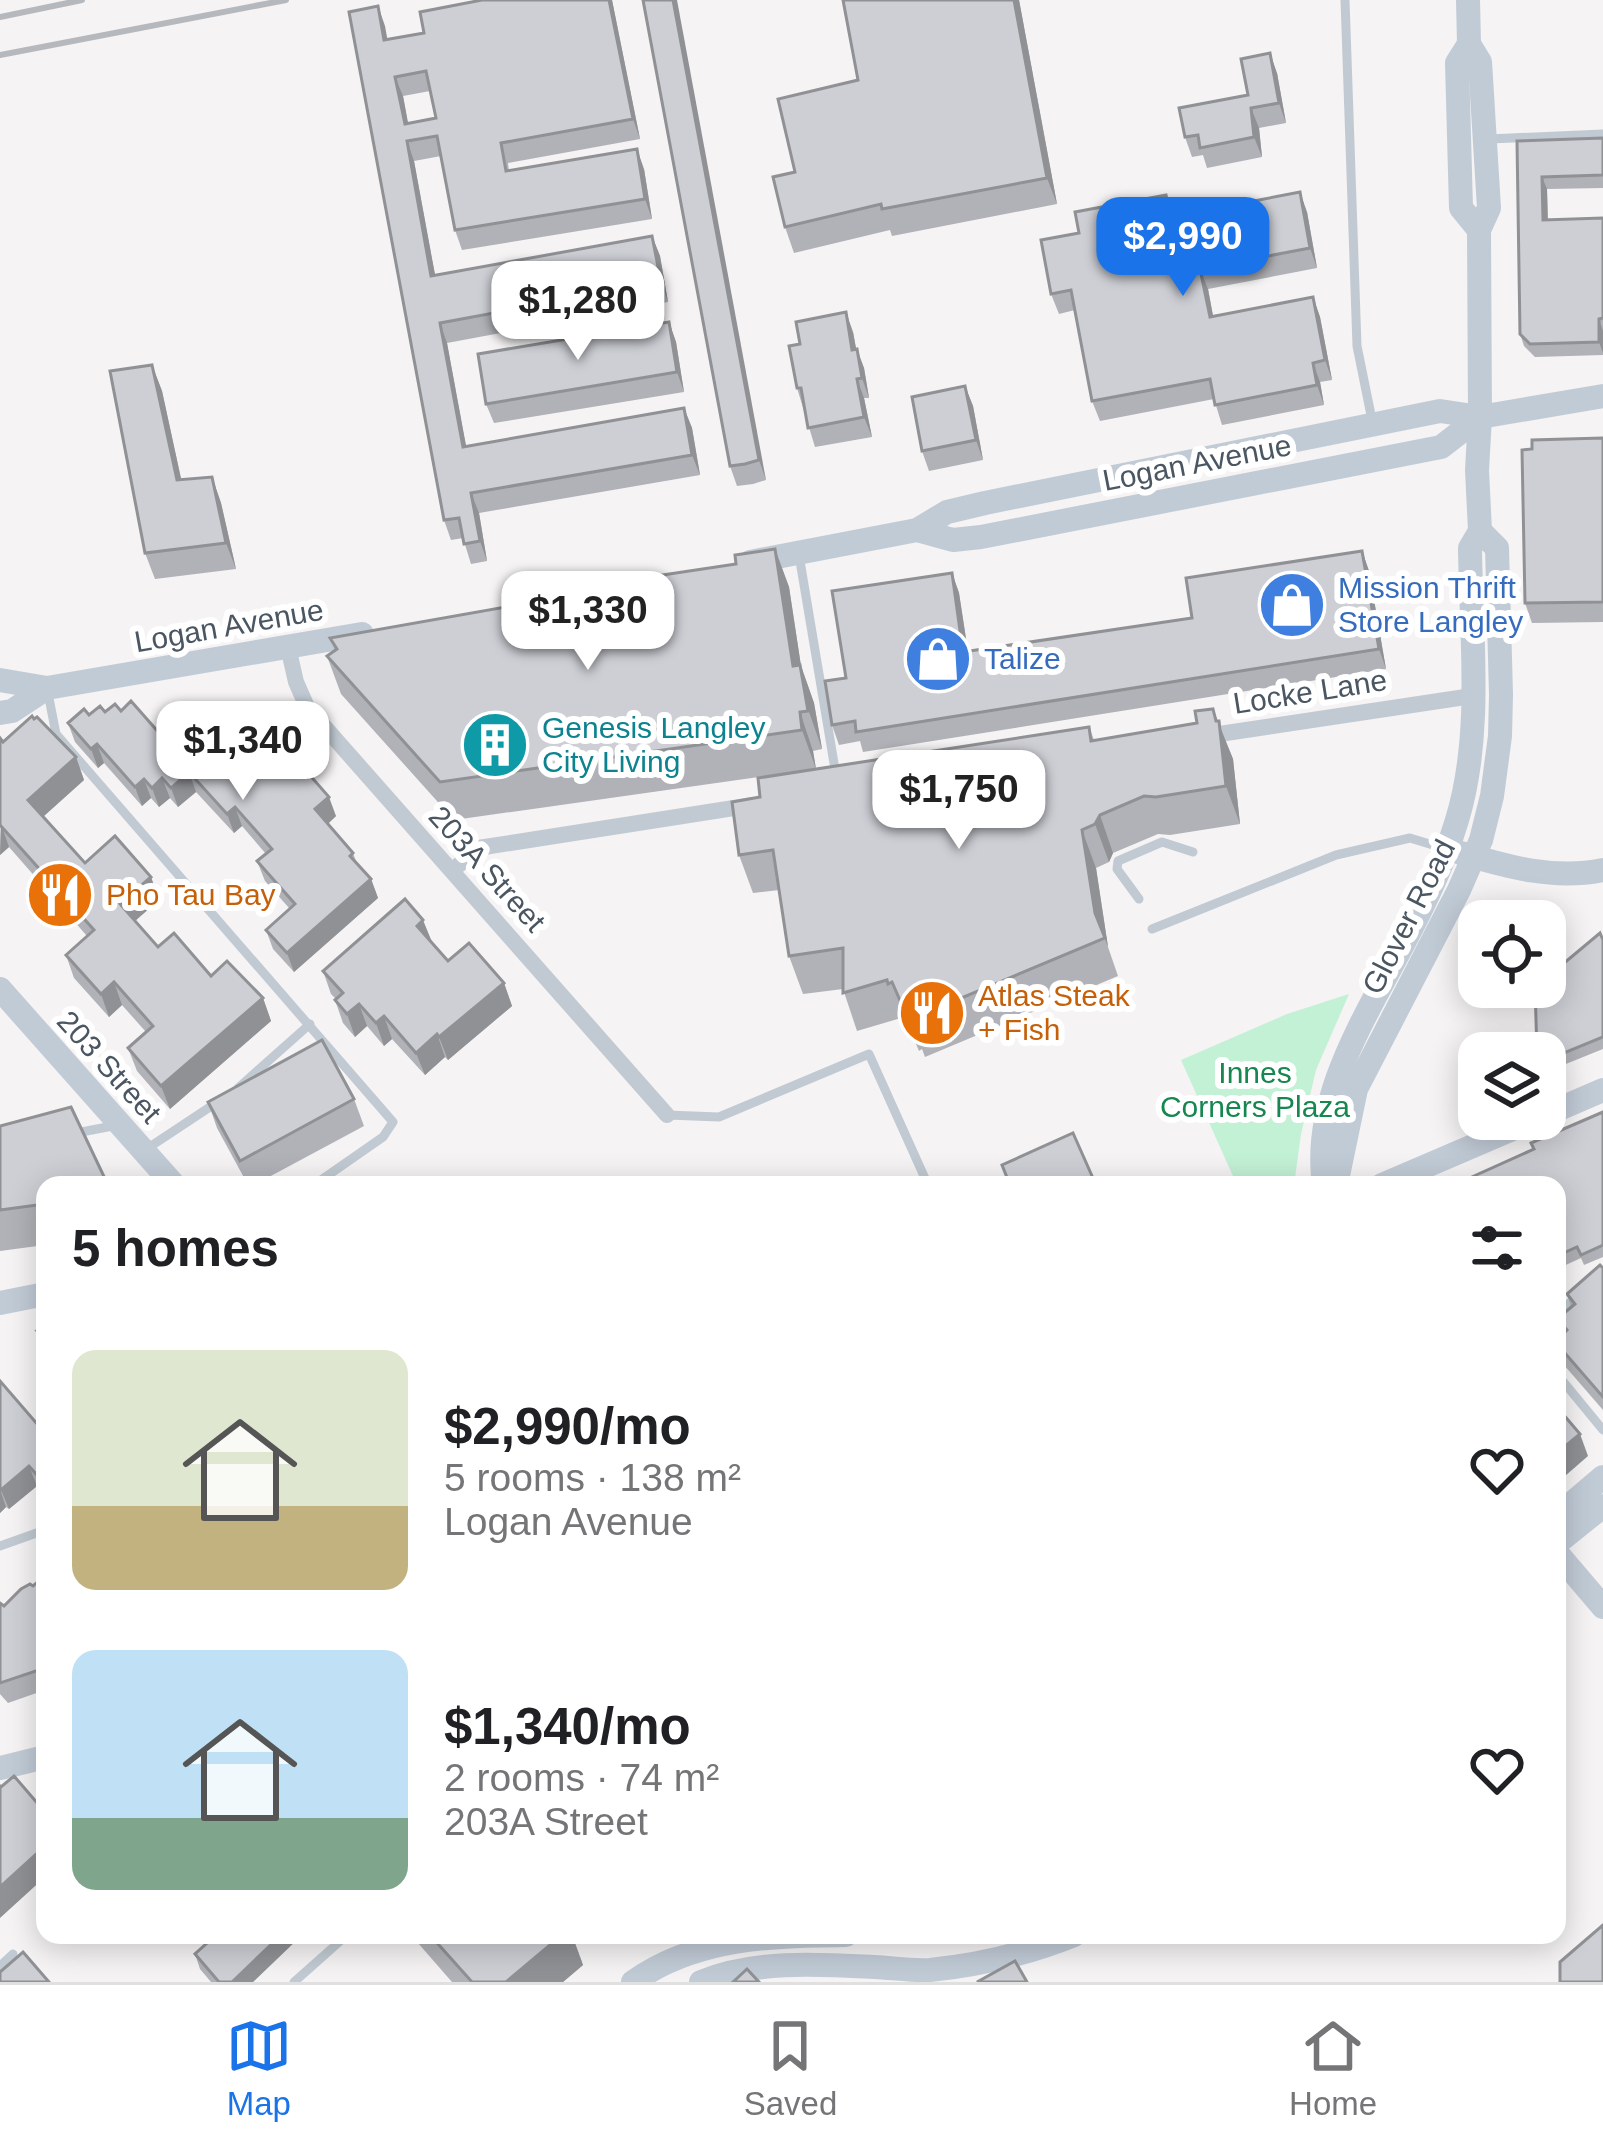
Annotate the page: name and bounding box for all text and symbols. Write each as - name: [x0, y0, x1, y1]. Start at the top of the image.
- pin: $2,990: [1085, 197, 1281, 299]
- text: $2,990: [1123, 214, 1243, 257]
- pin: $1,280: [480, 261, 676, 363]
- text: $1,280: [518, 278, 638, 321]
- street label: Logan Avenue: [1100, 428, 1294, 497]
- shop icon: Mission Thrift Store Langley: [1257, 570, 1327, 640]
- pin: $1,330: [490, 571, 686, 673]
- place label: Mission Thrift Store Langley: [1338, 571, 1523, 638]
- text: $1,330: [528, 588, 648, 631]
- street label: Logan Avenue: [132, 593, 326, 658]
- shop icon: Talize: [903, 624, 973, 694]
- place label: Talize: [984, 642, 1061, 675]
- street label: Locke Lane: [1231, 663, 1389, 720]
- pin: $1,340: [145, 701, 341, 803]
- building icon: Genesis Langley City Living: [460, 710, 530, 780]
- place label: Genesis Langley City Living: [542, 711, 765, 778]
- text: $1,340: [183, 718, 303, 761]
- pin: $1,750: [861, 750, 1057, 852]
- text: $1,750: [899, 767, 1019, 810]
- street label: 203A Street: [423, 799, 553, 938]
- street label: Glover Road: [1356, 834, 1461, 999]
- restaurant icon: Pho Tau Bay: [25, 860, 95, 930]
- place label: Pho Tau Bay: [106, 878, 276, 911]
- map controls: [1458, 900, 1566, 1140]
- button: locate: [1458, 900, 1566, 1008]
- restaurant icon: Atlas Steak + Fish: [897, 978, 967, 1048]
- place label: Atlas Steak + Fish: [978, 979, 1131, 1046]
- street label: 203 Street: [51, 1004, 168, 1130]
- button: layers: [1458, 1032, 1566, 1140]
- park label: Innes Corners Plaza: [1160, 1056, 1350, 1123]
- icon: filters: [1464, 1215, 1530, 1281]
- text: 5 homes: [72, 1220, 279, 1277]
- icon: home: [168, 1398, 312, 1542]
- text: $2,990/mo: [444, 1398, 691, 1455]
- icon: heart: [1464, 1437, 1530, 1503]
- text: 5 rooms · 138 m²: [444, 1456, 741, 1499]
- text: Logan Avenue: [444, 1500, 693, 1543]
- icon: home: [168, 1698, 312, 1842]
- text: $1,340/mo: [444, 1698, 691, 1755]
- icon: heart: [1464, 1737, 1530, 1803]
- text: 2 rooms · 74 m²: [444, 1756, 719, 1799]
- text: 203A Street: [444, 1800, 648, 1843]
- tab: Map: [226, 2013, 292, 2123]
- tab: Saved: [744, 2013, 837, 2123]
- tab: Home: [1289, 2013, 1377, 2123]

